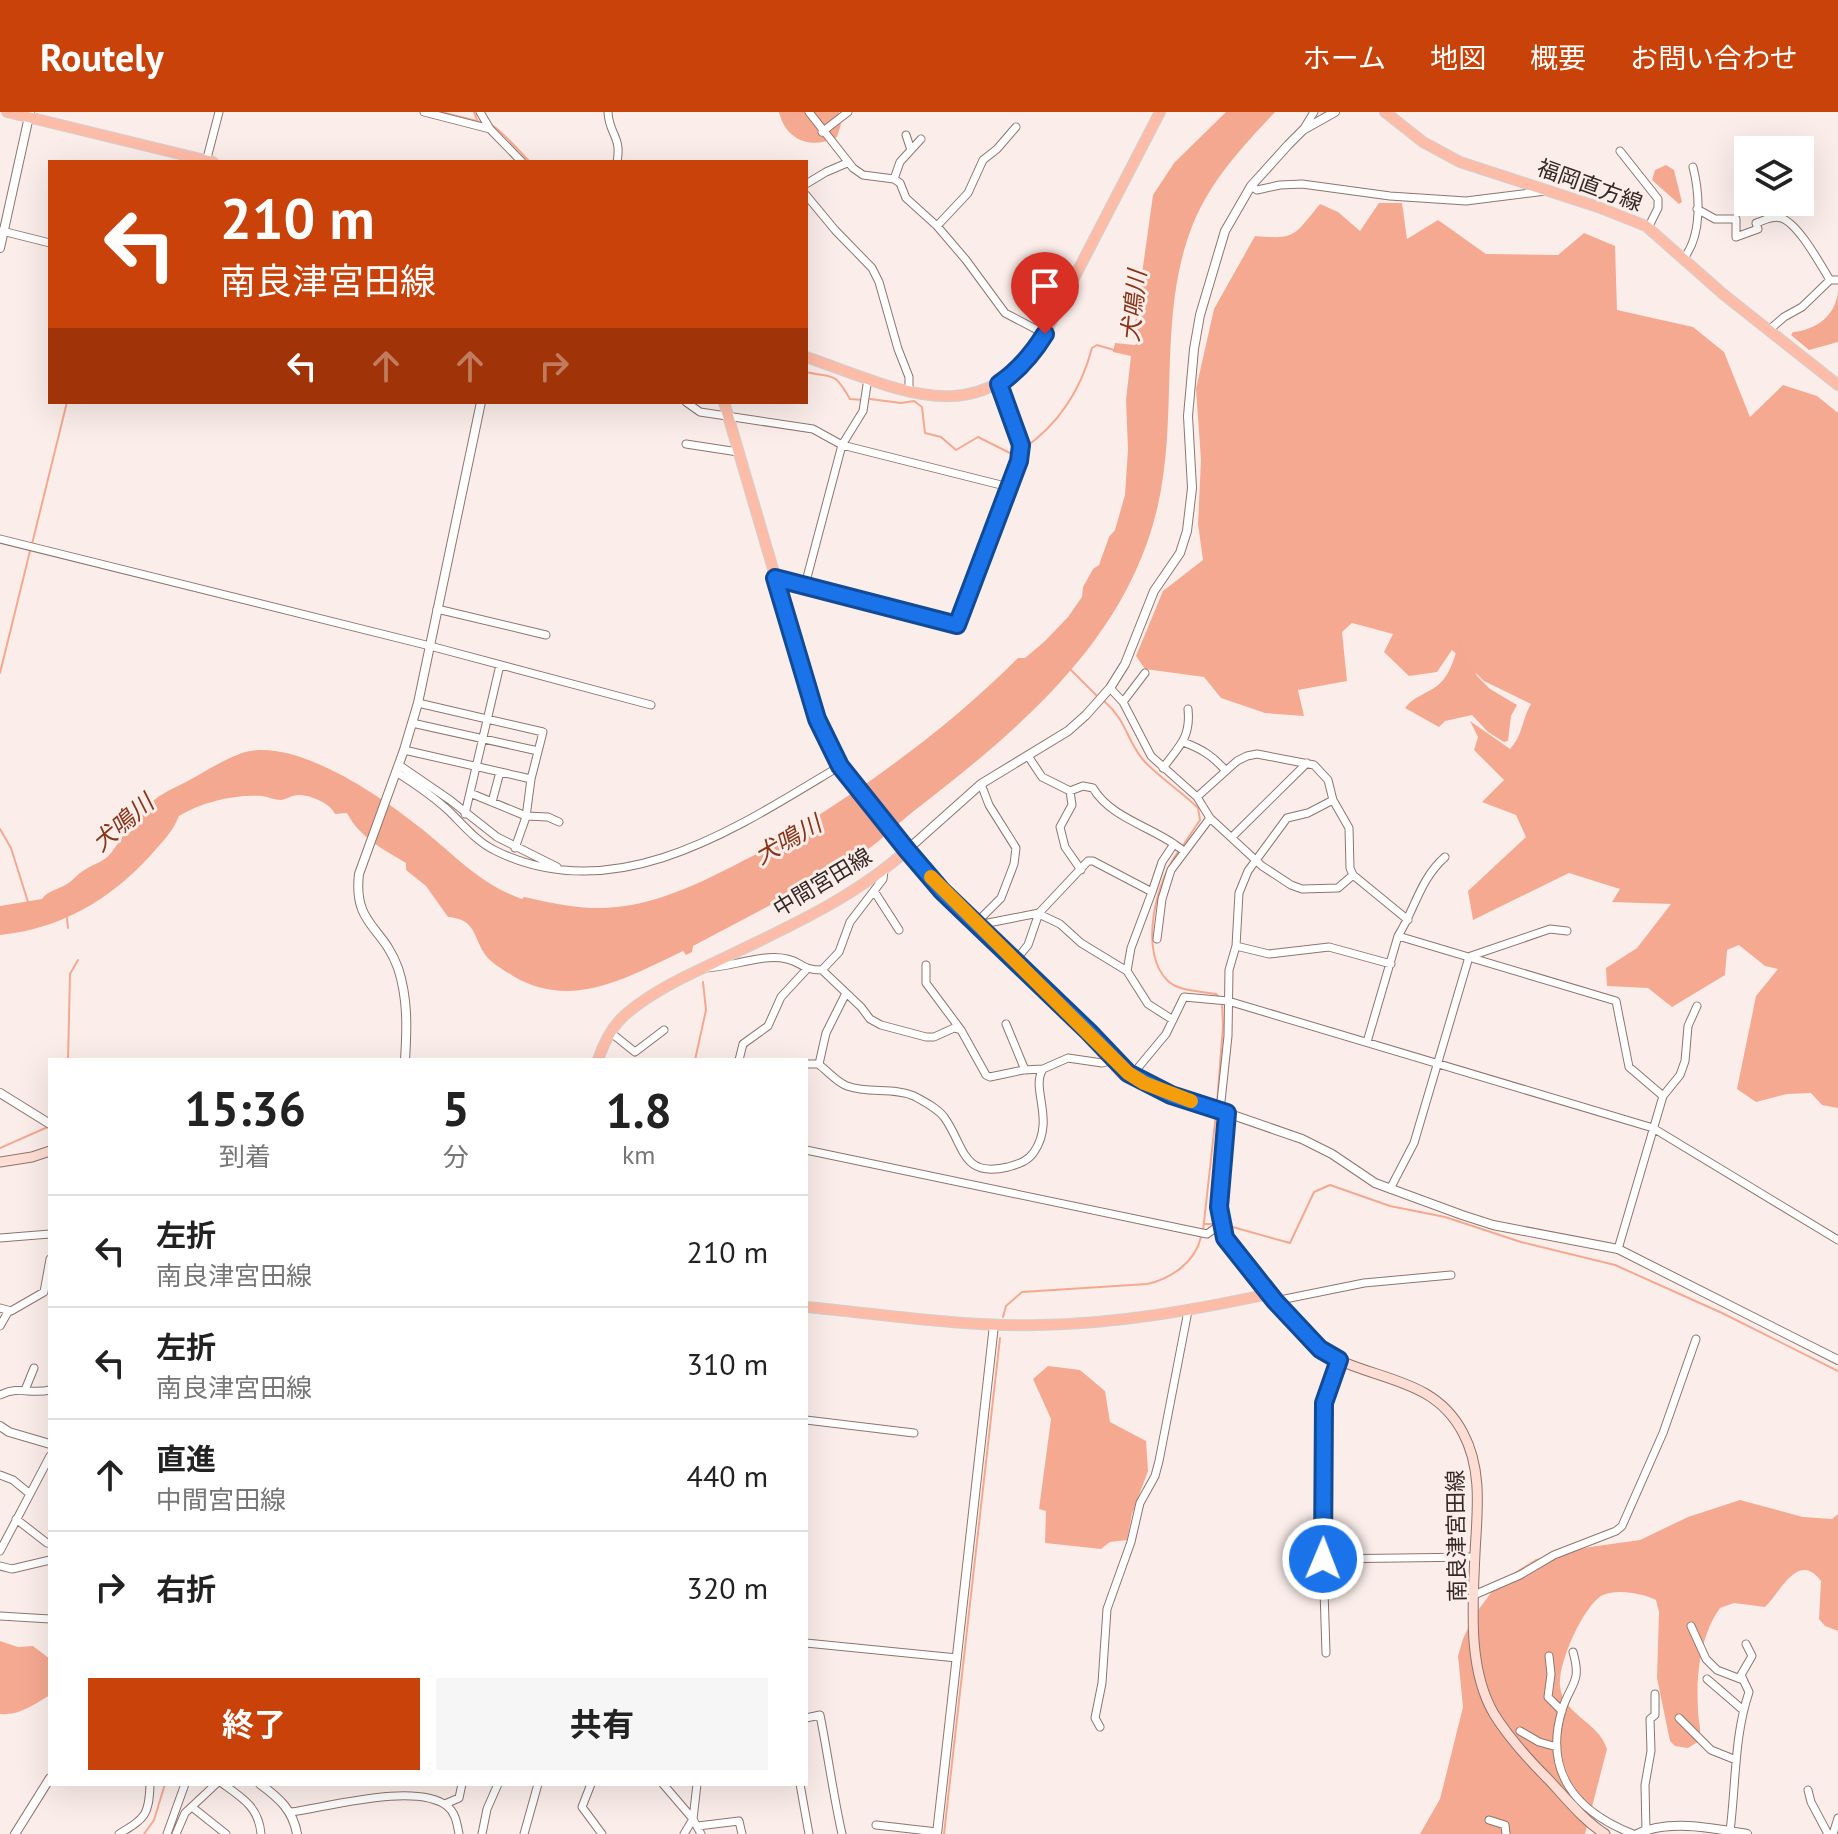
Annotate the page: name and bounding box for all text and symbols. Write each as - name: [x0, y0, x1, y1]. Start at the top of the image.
- text: Routely: [40, 32, 164, 81]
- text: ホーム: [1303, 39, 1386, 76]
- text: 地図: [1430, 39, 1486, 76]
- text: 概要: [1530, 39, 1586, 76]
- text: お問い合わせ: [1630, 39, 1798, 76]
- map controls: [1734, 136, 1814, 216]
- button: layers: [1734, 136, 1814, 216]
- street label: 福岡直方線: [1534, 153, 1646, 217]
- text: 210 m: [220, 182, 375, 254]
- icon: left: [88, 192, 192, 296]
- pin: [1011, 252, 1079, 334]
- text: 南良津宮田線: [220, 257, 436, 304]
- icon: arrive: [1023, 264, 1067, 308]
- water label: 犬鳴川: [1114, 266, 1153, 343]
- icon: left: [280, 344, 324, 388]
- icon: ahead: [364, 344, 408, 388]
- icon: ahead: [448, 344, 492, 388]
- icon: right: [532, 344, 576, 388]
- water label: 犬鳴川: [85, 785, 162, 858]
- water label: 犬鳴川: [749, 807, 829, 871]
- street label: 中間宮田線: [768, 842, 876, 922]
- text: 15:36: [184, 1077, 306, 1139]
- text: 5: [442, 1077, 469, 1139]
- text: 1.8: [606, 1079, 672, 1141]
- text: km: [622, 1138, 655, 1171]
- text: 到着: [219, 1140, 271, 1173]
- text: 分: [443, 1140, 469, 1173]
- text: 左折: [156, 1215, 216, 1254]
- icon: left: [88, 1229, 132, 1273]
- text: 210 m: [687, 1232, 768, 1271]
- text: 南良津宮田線: [156, 1259, 312, 1292]
- text: 左折: [156, 1327, 216, 1366]
- icon: left: [88, 1341, 132, 1385]
- text: 310 m: [687, 1344, 768, 1383]
- text: 南良津宮田線: [156, 1371, 312, 1404]
- text: 直進: [156, 1439, 216, 1478]
- icon: ahead: [88, 1453, 132, 1497]
- text: 440 m: [687, 1456, 768, 1495]
- street label: 南良津宮田線: [1441, 1470, 1471, 1602]
- text: 中間宮田線: [156, 1483, 286, 1516]
- position arrow: [1281, 1517, 1365, 1601]
- icon: right: [88, 1565, 132, 1609]
- text: 320 m: [687, 1568, 768, 1607]
- text: 右折: [156, 1569, 216, 1608]
- button: 終了: [88, 1678, 420, 1770]
- button: 共有: [436, 1678, 768, 1770]

